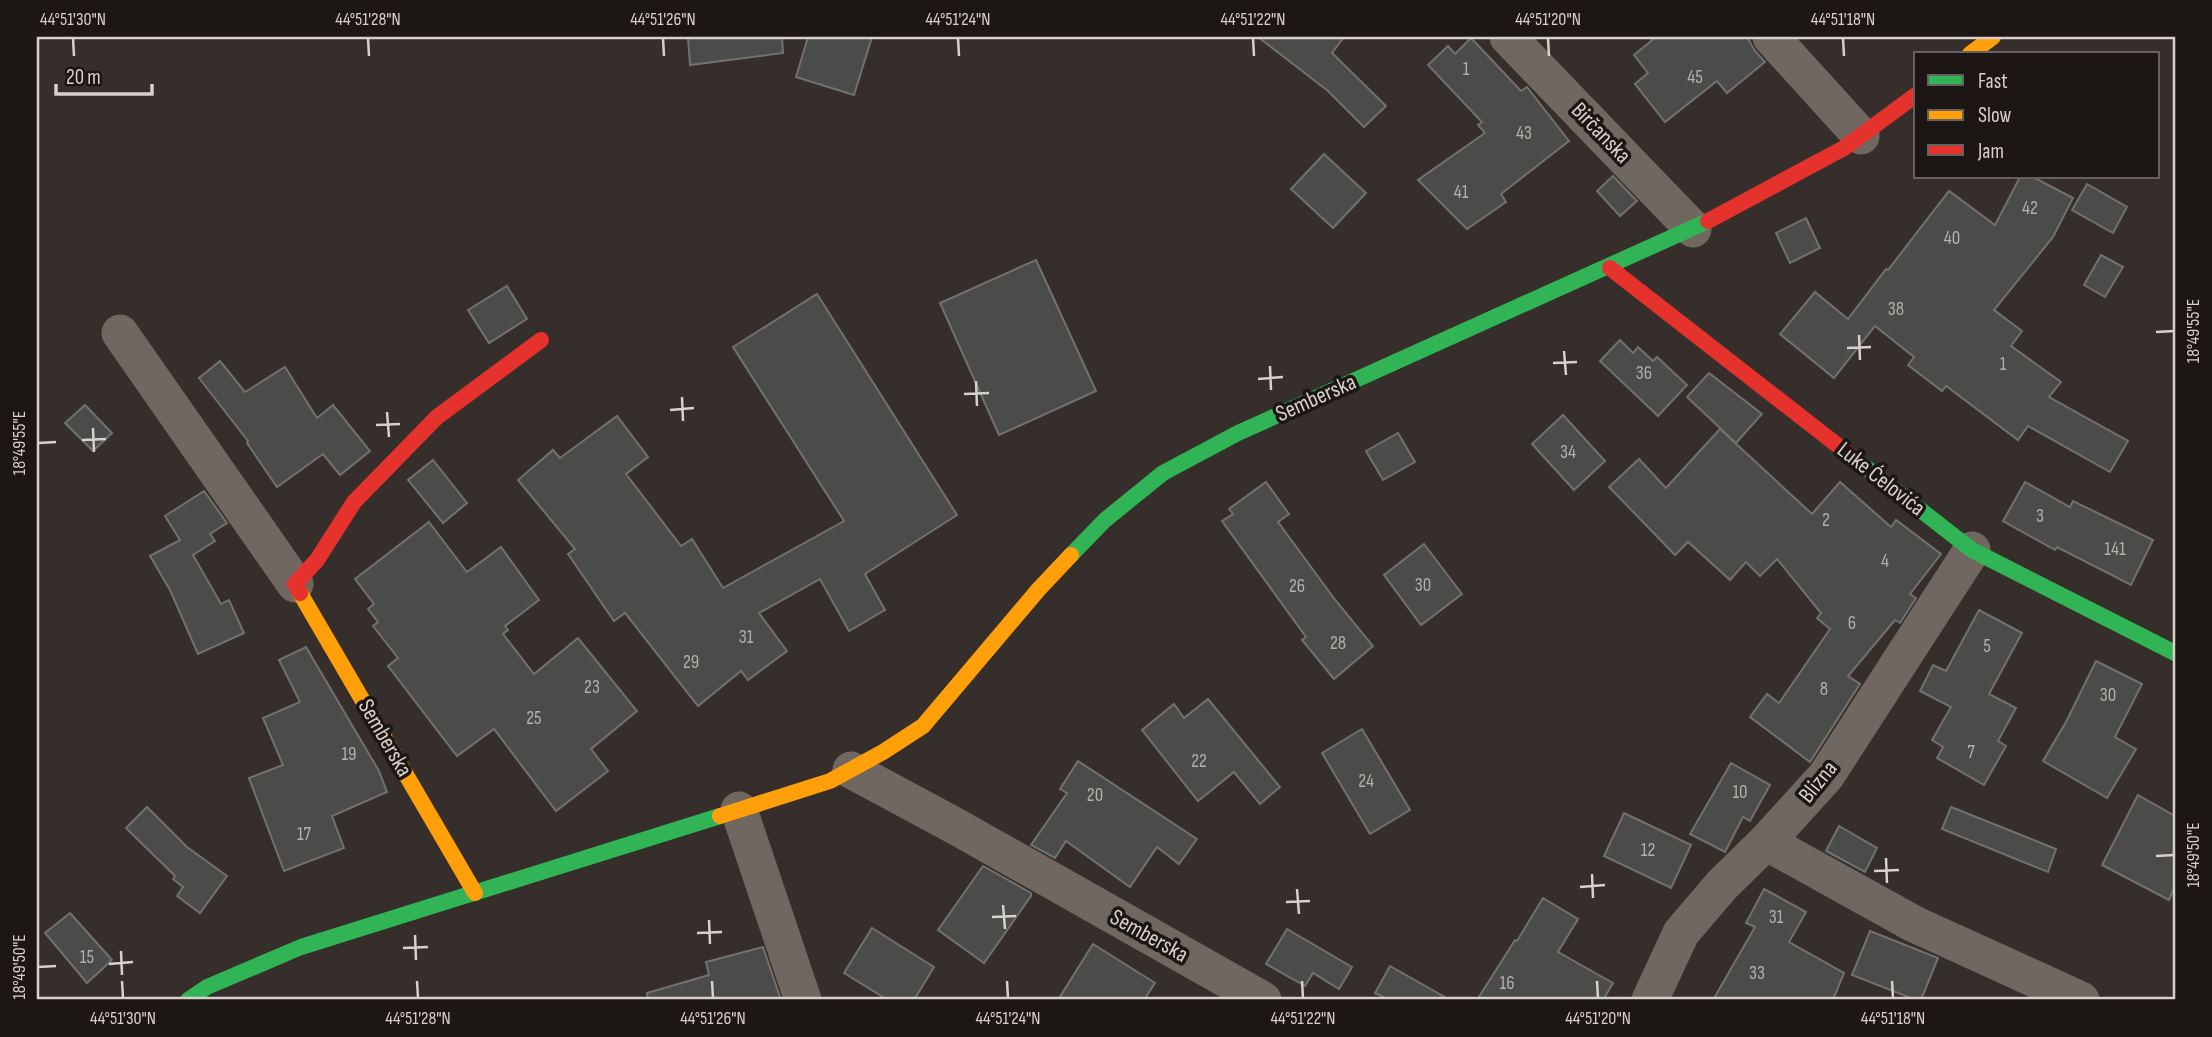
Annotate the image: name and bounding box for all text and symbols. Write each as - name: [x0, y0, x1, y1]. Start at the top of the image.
- text: 44°51'30"N: [40, 9, 106, 30]
- text: 44°51'28"N: [335, 9, 401, 30]
- text: 44°51'26"N: [630, 9, 696, 30]
- text: 44°51'24"N: [925, 9, 991, 30]
- text: 44°51'22"N: [1220, 9, 1286, 30]
- text: 44°51'20"N: [1515, 9, 1581, 30]
- text: 44°51'18"N: [1811, 9, 1875, 30]
- scale bar: [56, 52, 152, 96]
- legend: [1914, 52, 2160, 178]
- house number: 1: [1463, 58, 1470, 81]
- text: 20 m: [66, 65, 101, 90]
- house number: 45: [1687, 66, 1703, 89]
- text: Fast: [1978, 69, 2008, 94]
- street label: Birčanska: [1565, 97, 1637, 169]
- text: Slow: [1978, 103, 2012, 128]
- house number: 43: [1516, 122, 1532, 145]
- text: Jam: [1977, 139, 2004, 164]
- house number: 41: [1454, 181, 1469, 204]
- house number: 42: [2022, 197, 2038, 220]
- house number: 40: [1944, 227, 1960, 250]
- house number: 38: [1888, 298, 1904, 321]
- text: 18°49'55"E: [2183, 299, 2204, 363]
- house number: 1: [2000, 353, 2007, 376]
- house number: 36: [1636, 362, 1652, 385]
- street label: Semberska: [1272, 368, 1360, 428]
- text: 18°49'55"E: [9, 411, 30, 475]
- street label: Luke Ćelovića: [1831, 436, 1931, 522]
- house number: 34: [1560, 441, 1576, 464]
- house number: 3: [2036, 505, 2044, 528]
- house number: 2: [1822, 509, 1830, 532]
- house number: 141: [2104, 538, 2126, 561]
- house number: 4: [1881, 550, 1889, 573]
- house number: 30: [1415, 574, 1431, 597]
- house number: 26: [1289, 575, 1305, 598]
- house number: 6: [1848, 612, 1856, 635]
- house number: 31: [739, 626, 754, 649]
- house number: 28: [1330, 632, 1346, 655]
- house number: 5: [1983, 635, 1991, 658]
- house number: 29: [683, 651, 699, 674]
- house number: 23: [584, 676, 600, 699]
- house number: 8: [1820, 678, 1828, 701]
- house number: 30: [2100, 684, 2116, 707]
- street label: Semberska: [352, 694, 418, 782]
- house number: 25: [526, 707, 542, 730]
- house number: 7: [1967, 741, 1975, 764]
- house number: 19: [341, 743, 357, 766]
- house number: 22: [1191, 750, 1207, 773]
- street label: Blizna: [1793, 755, 1843, 809]
- house number: 24: [1358, 770, 1374, 793]
- house number: 10: [1732, 781, 1748, 804]
- house number: 20: [1087, 784, 1103, 807]
- text: 18°49'50"E: [2183, 822, 2204, 888]
- house number: 17: [297, 823, 312, 846]
- house number: 12: [1641, 839, 1655, 862]
- street label: Semberska: [1105, 903, 1193, 969]
- house number: 31: [1769, 906, 1784, 929]
- text: 18°49'50"E: [9, 934, 30, 1000]
- house number: 15: [80, 946, 94, 969]
- house number: 33: [1749, 962, 1765, 985]
- house number: 16: [1500, 972, 1514, 995]
- text: 44°51'30"N: [90, 1008, 156, 1029]
- text: 44°51'28"N: [385, 1008, 451, 1029]
- text: 44°51'26"N: [680, 1008, 746, 1029]
- text: 44°51'24"N: [975, 1008, 1041, 1029]
- text: 44°51'22"N: [1270, 1008, 1336, 1029]
- text: 44°51'20"N: [1565, 1008, 1631, 1029]
- text: 44°51'18"N: [1861, 1008, 1925, 1029]

